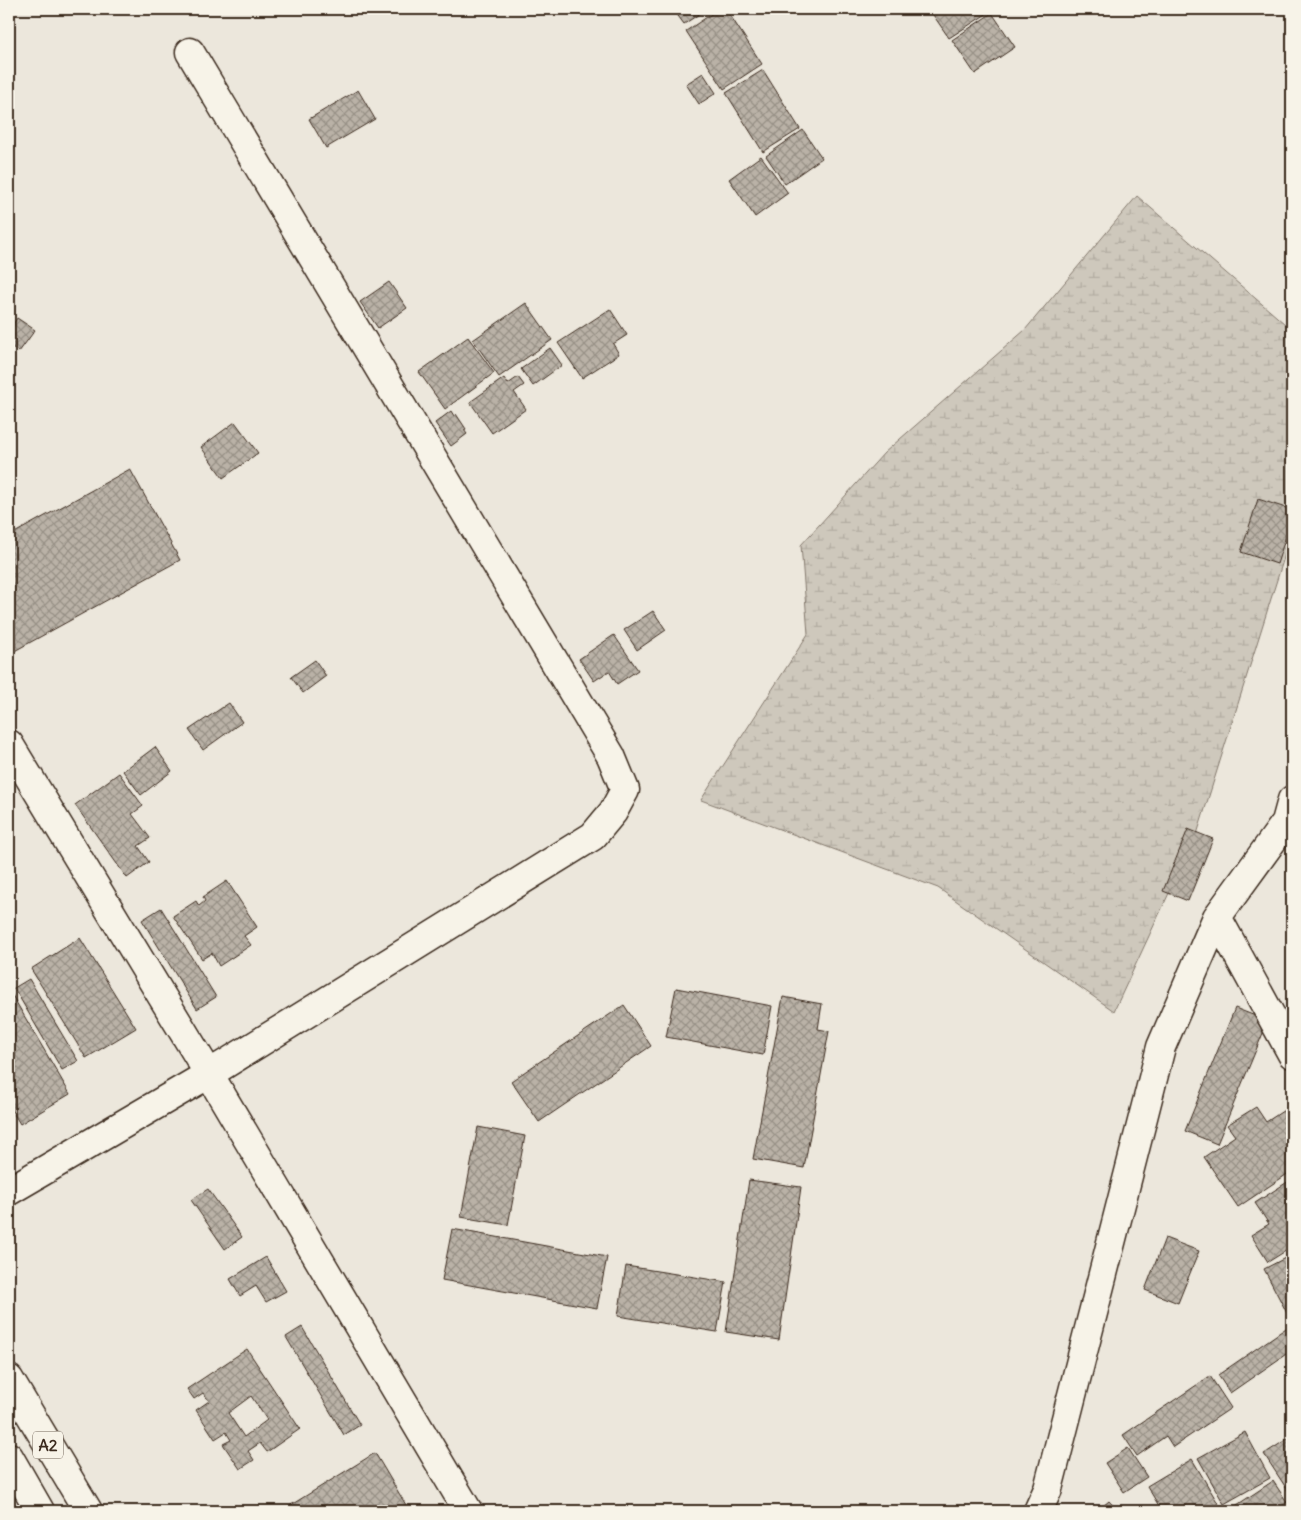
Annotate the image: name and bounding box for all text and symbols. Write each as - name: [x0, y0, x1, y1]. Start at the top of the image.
- road number: A2: [33, 1432, 63, 1458]

